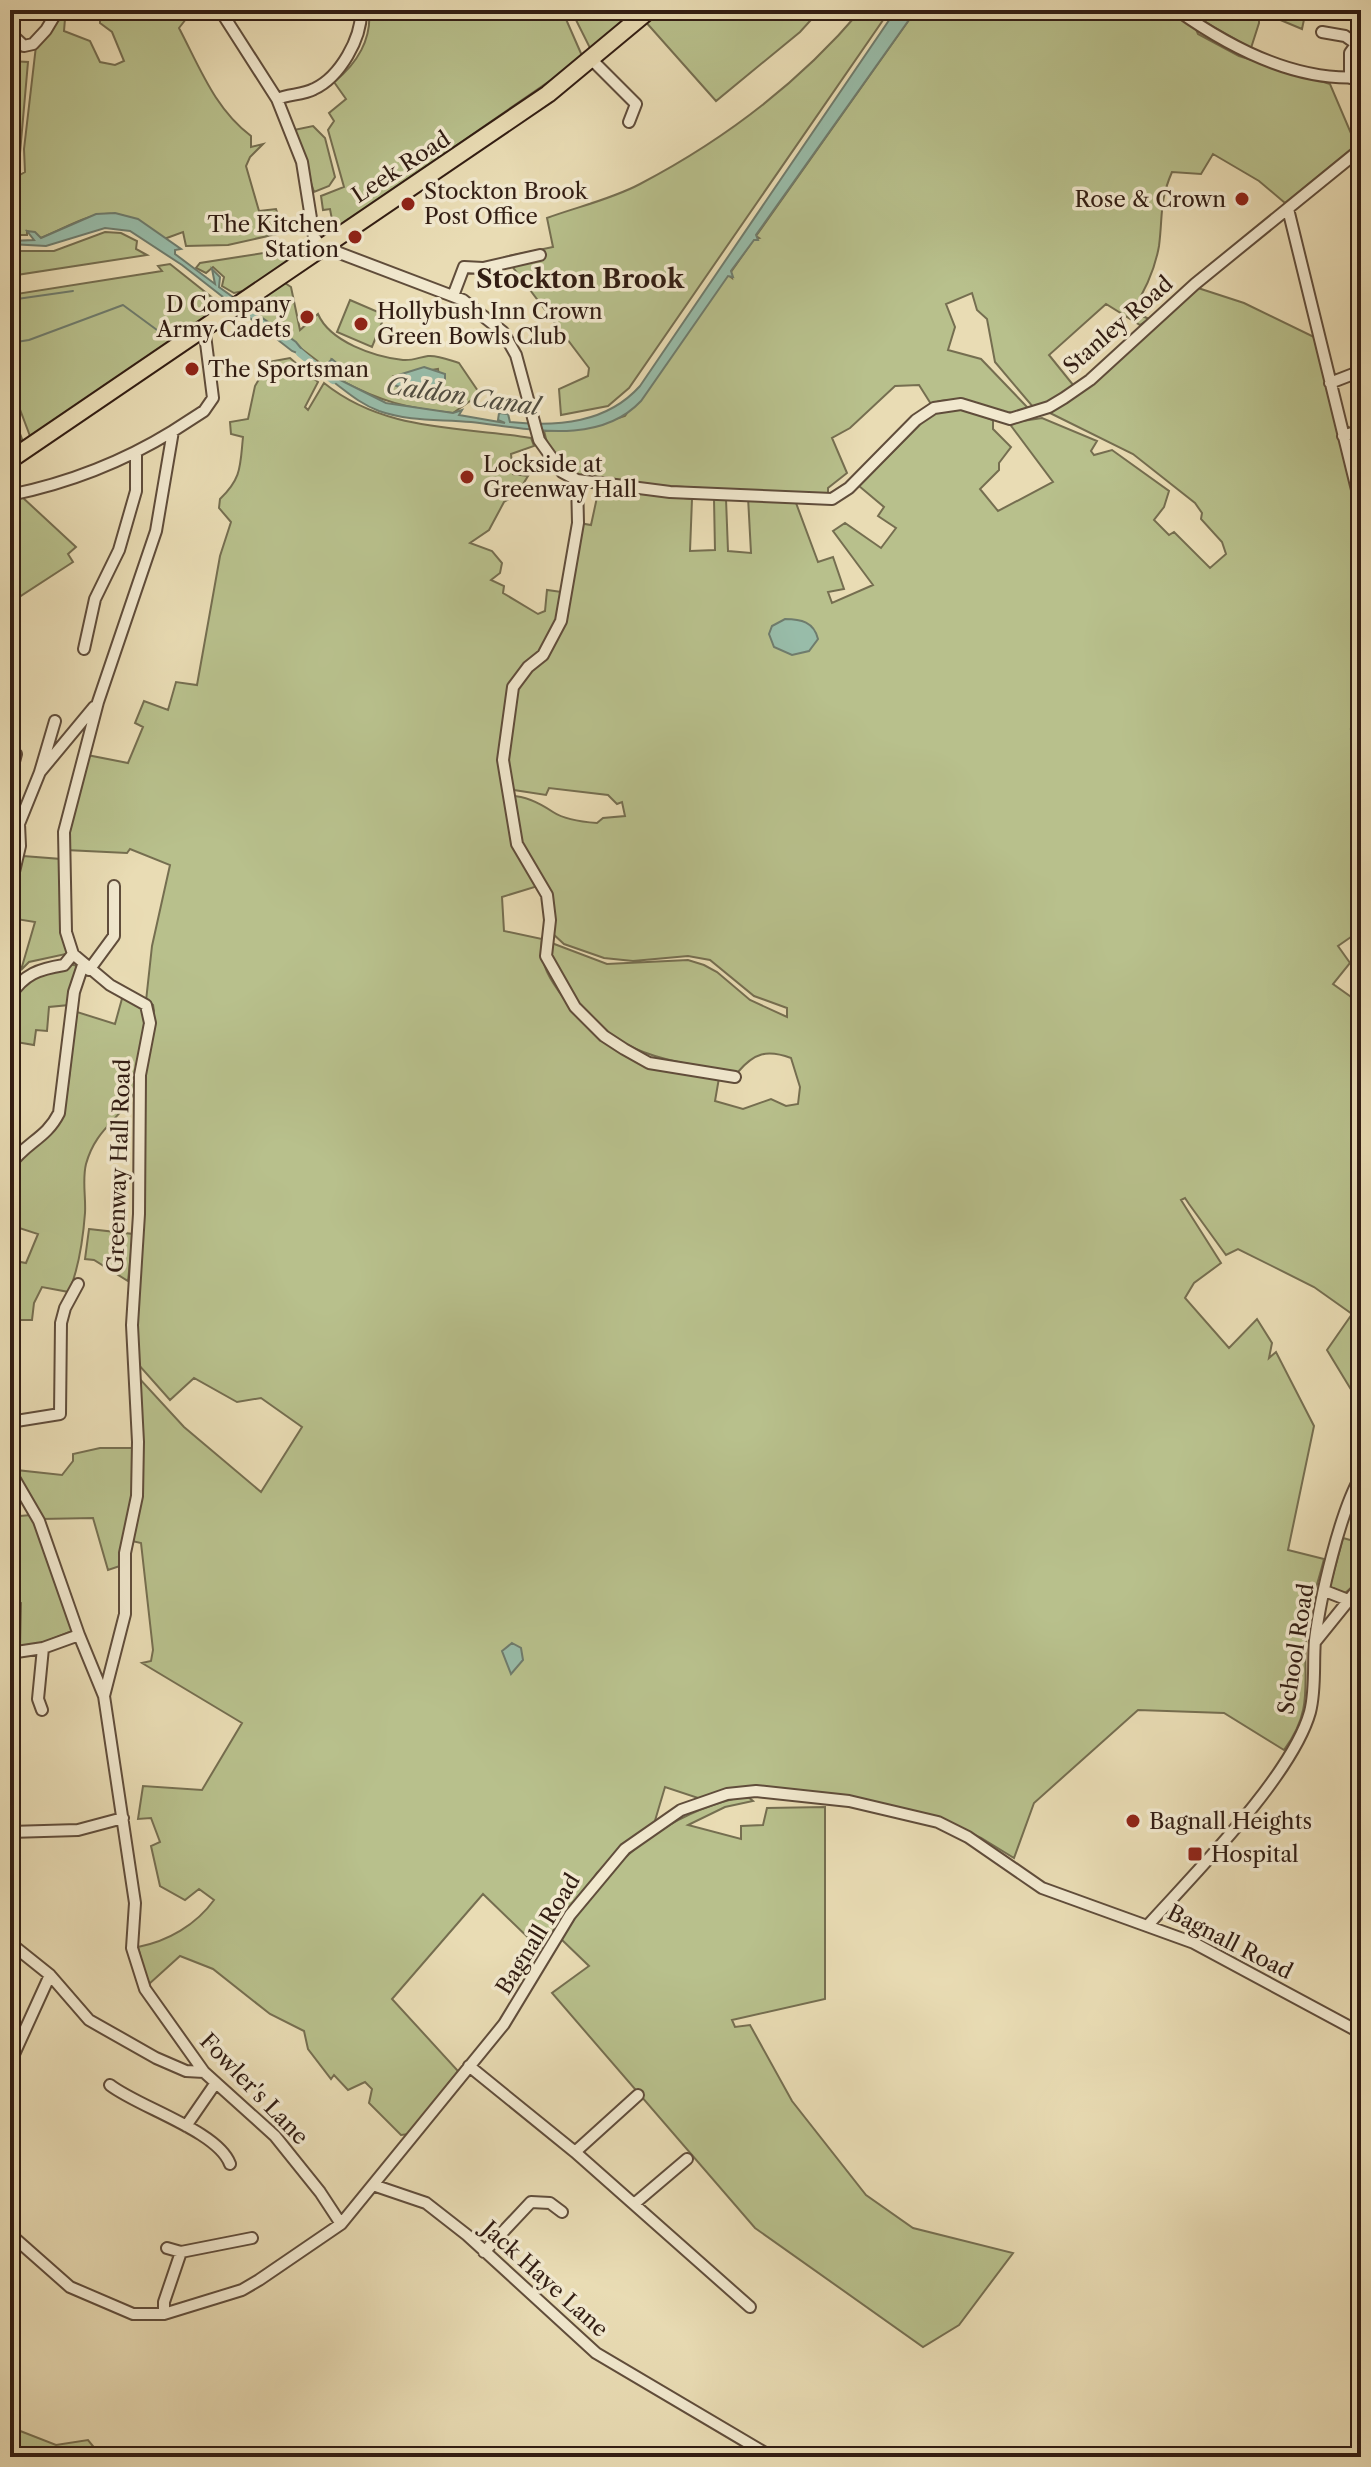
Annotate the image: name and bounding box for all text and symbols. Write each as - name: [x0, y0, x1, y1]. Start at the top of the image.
- street label: Leek Road: [347, 125, 455, 209]
- place label: Stockton Brook Post Office: [424, 178, 589, 230]
- place label: Rose & Crown: [1074, 186, 1226, 213]
- marker: Rose & Crown: [1233, 190, 1251, 208]
- marker: Stockton Brook Post Office: [399, 195, 417, 213]
- place label: The Kitchen Station: [208, 211, 339, 263]
- marker: The Kitchen Station: [346, 228, 364, 246]
- district label: Stockton Brook: [476, 263, 685, 295]
- street label: Stanley Road: [1058, 270, 1178, 380]
- place label: D Company Army Cadets: [155, 291, 292, 343]
- place label: Hollybush Inn Crown Green Bowls Club: [377, 298, 603, 350]
- marker: D Company Army Cadets: [298, 308, 316, 326]
- marker: Hollybush Inn Crown Green Bowls Club: [352, 315, 370, 333]
- place label: The Sportsman: [208, 356, 369, 383]
- marker: The Sportsman: [183, 360, 201, 378]
- water label: Caldon Canal: [384, 371, 544, 421]
- place label: Lockside at Greenway Hall: [483, 451, 637, 503]
- marker: Lockside at Greenway Hall: [458, 468, 476, 486]
- street label: Greenway Hall Road: [102, 1058, 136, 1274]
- street label: School Road: [1272, 1582, 1320, 1716]
- place label: Bagnall Heights: [1149, 1808, 1312, 1835]
- marker: Bagnall Heights: [1124, 1812, 1142, 1830]
- place label: Hospital: [1211, 1841, 1299, 1868]
- marker: Hospital: [1186, 1845, 1204, 1863]
- street label: Bagnall Road: [490, 1869, 586, 1999]
- street label: Bagnall Road: [1163, 1899, 1297, 1985]
- street label: Fowler's Lane: [194, 2028, 314, 2150]
- street label: Jack Haye Lane: [474, 2213, 614, 2343]

